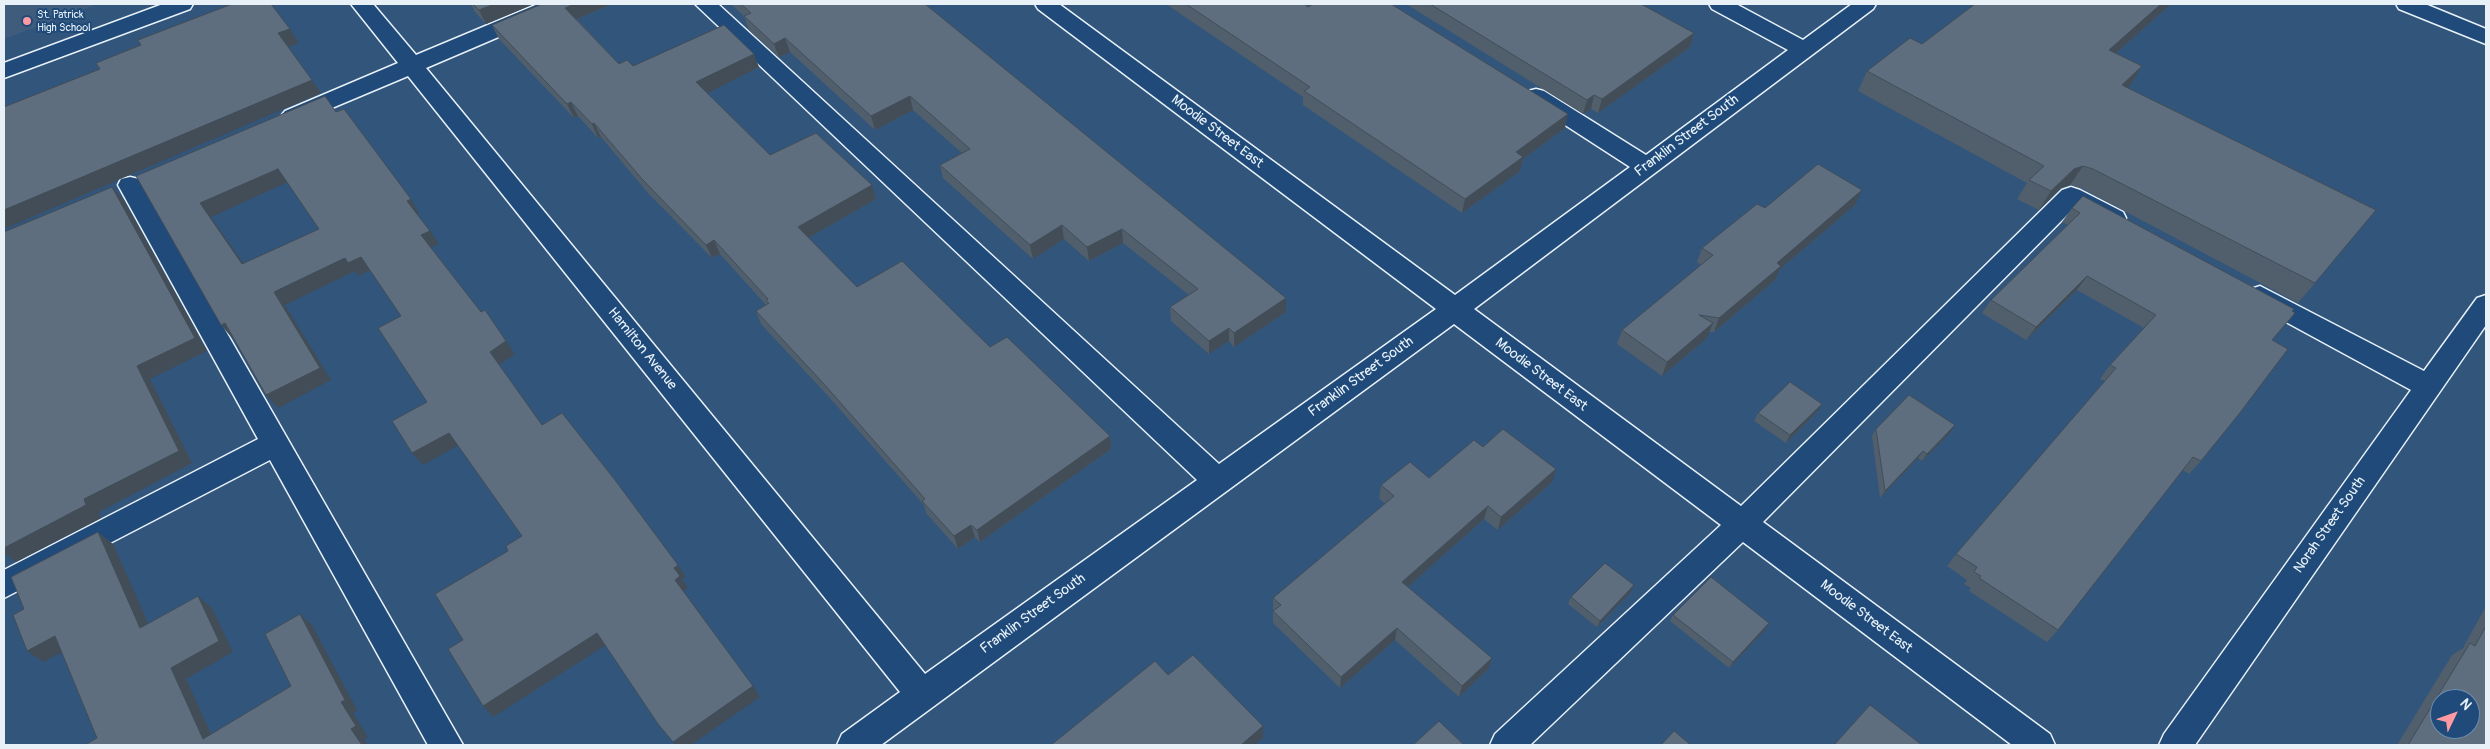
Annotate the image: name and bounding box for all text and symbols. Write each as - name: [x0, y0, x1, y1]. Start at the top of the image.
- place label: St. Patrick High School: [37, 8, 91, 34]
- marker: St. Patrick High School: [21, 15, 33, 27]
- street label: Franklin Street South: [1632, 91, 1742, 181]
- street label: Moodie Street East: [1168, 92, 1266, 172]
- street label: Hamilton Avenue: [604, 305, 680, 393]
- street label: Franklin Street South: [1305, 333, 1417, 421]
- street label: Moodie Street East: [1492, 335, 1590, 415]
- street label: Norah Street South: [2290, 473, 2370, 577]
- street label: Franklin Street South: [977, 570, 1089, 658]
- street label: Moodie Street East: [1817, 577, 1915, 657]
- north arrow: [2430, 689, 2480, 739]
- text: N: [2456, 695, 2475, 714]

